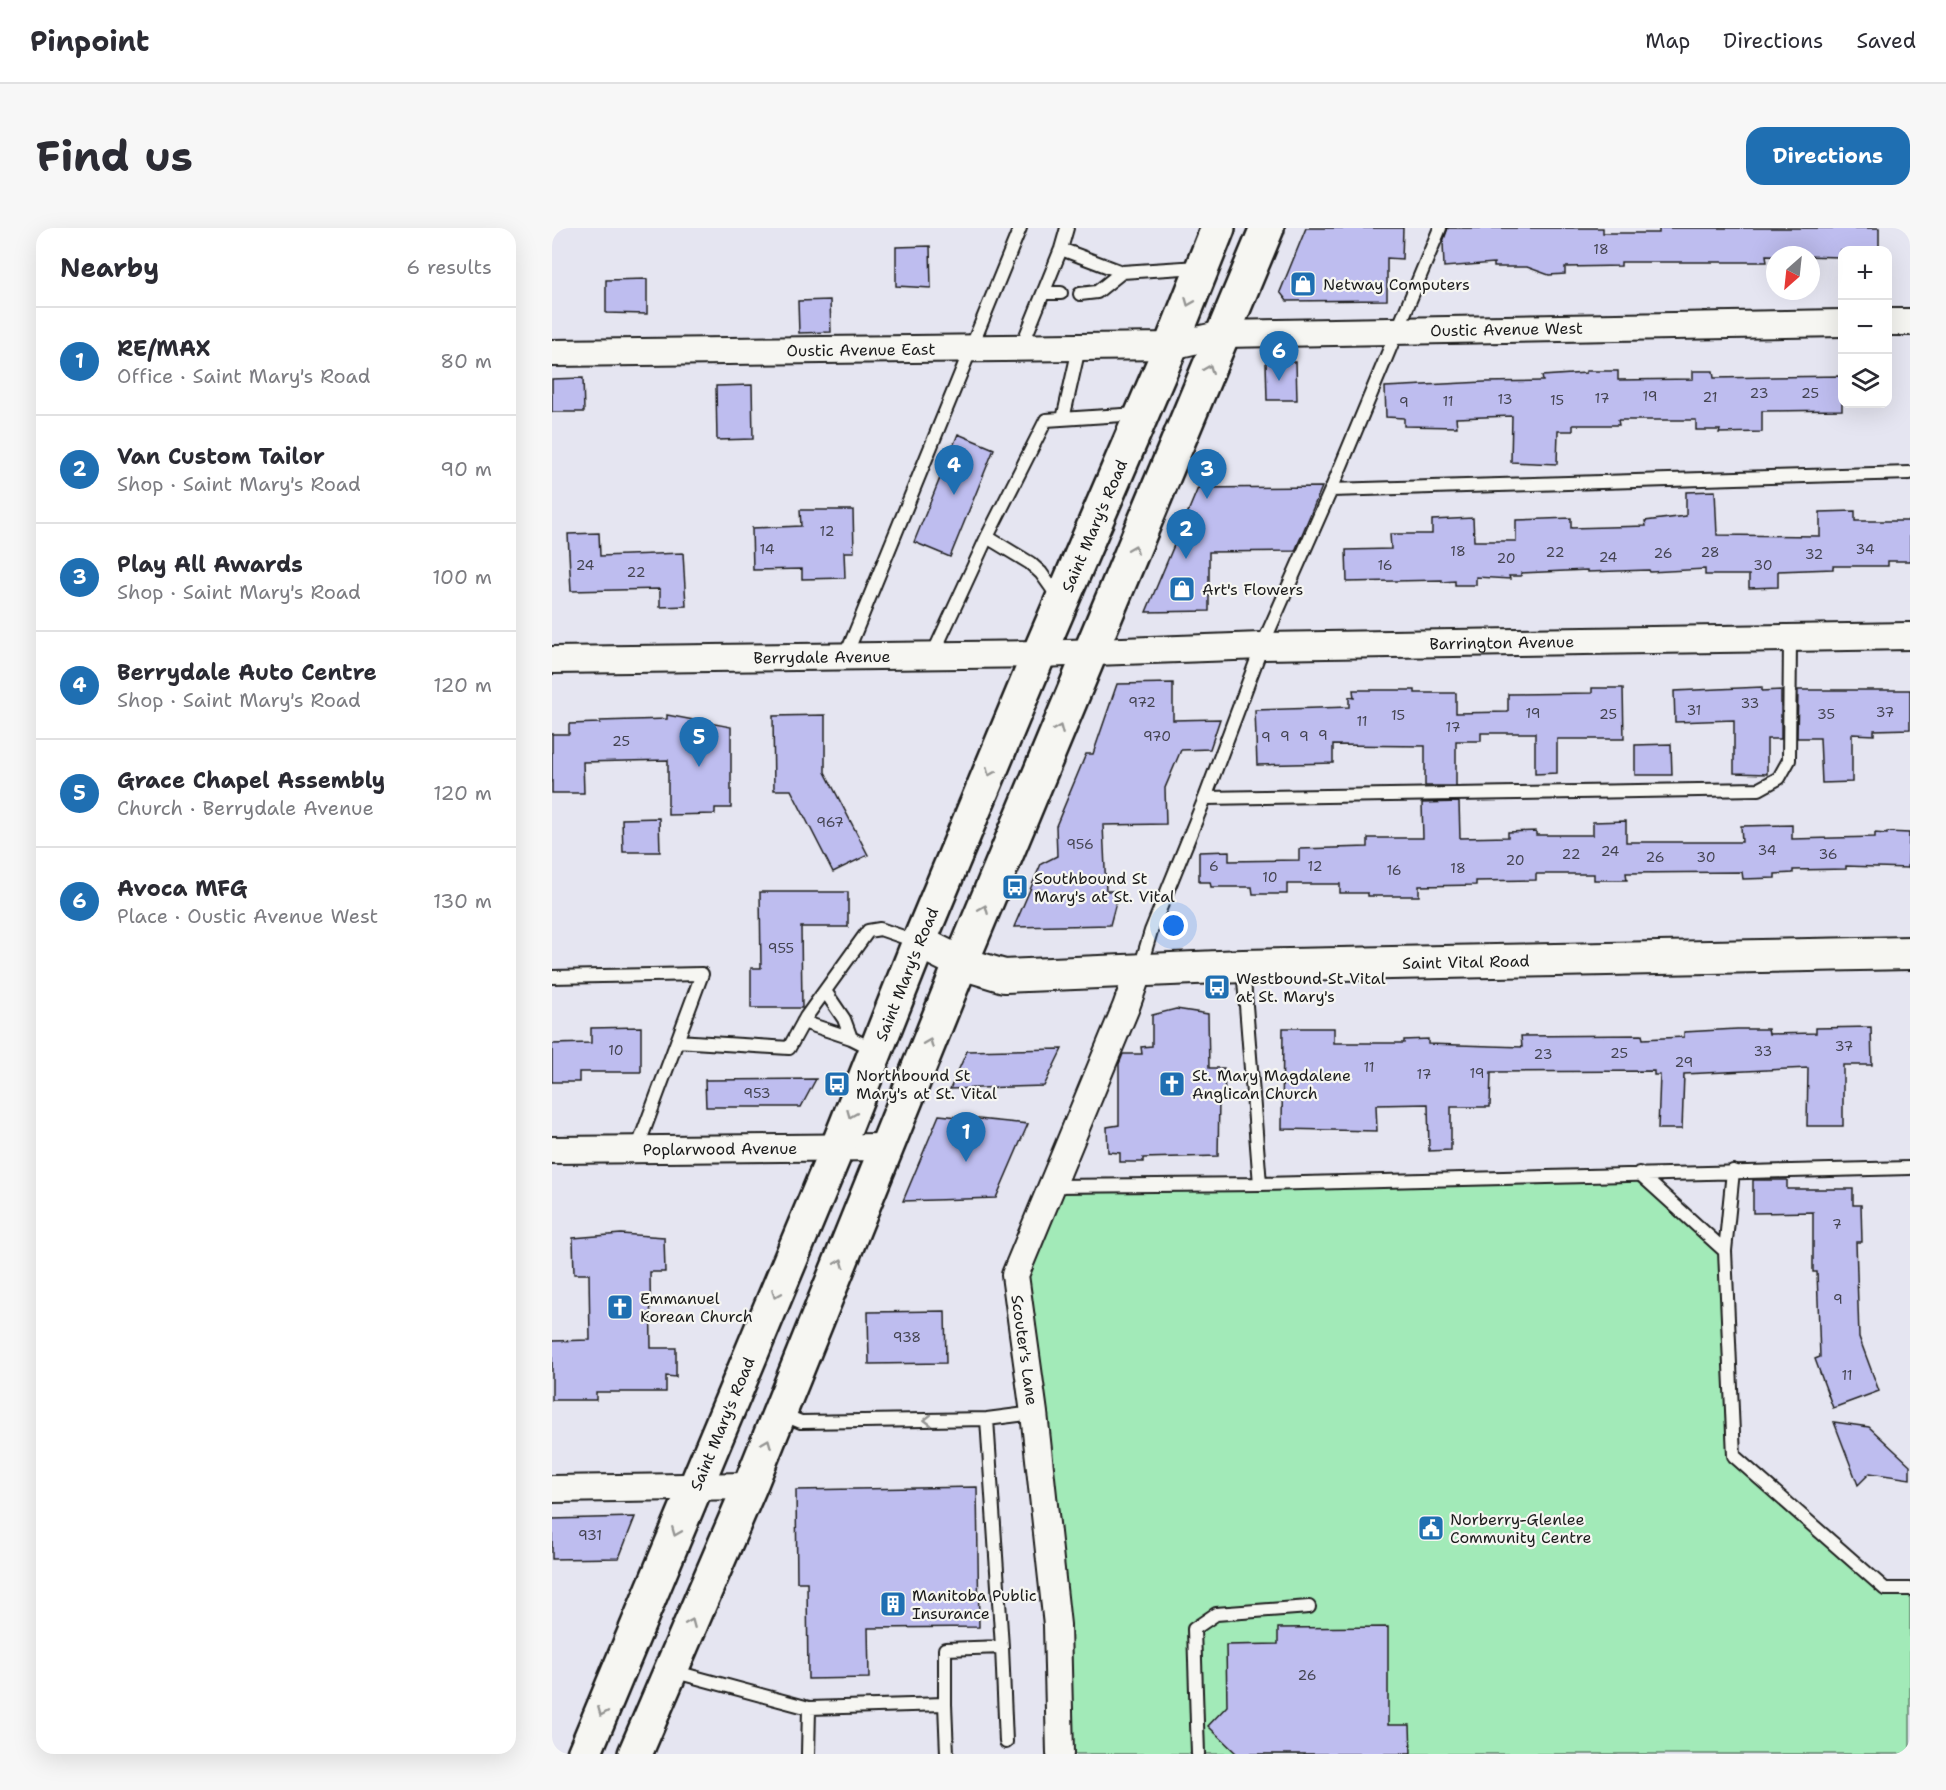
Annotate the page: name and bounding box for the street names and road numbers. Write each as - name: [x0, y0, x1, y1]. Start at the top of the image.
- street label: Oustic Avenue West: [1430, 318, 1583, 341]
- street label: Oustic Avenue East: [786, 339, 936, 361]
- street label: Saint Mary's Road: [1057, 456, 1132, 596]
- street label: Barrington Avenue: [1429, 631, 1574, 654]
- street label: Berrydale Avenue: [753, 646, 891, 669]
- street label: Saint Mary's Road: [871, 904, 943, 1044]
- street label: Saint Vital Road: [1402, 950, 1530, 974]
- street label: Poplarwood Avenue: [643, 1138, 797, 1160]
- street label: Scouter's Lane: [1006, 1293, 1043, 1407]
- street label: Saint Mary's Road: [685, 1354, 760, 1494]

